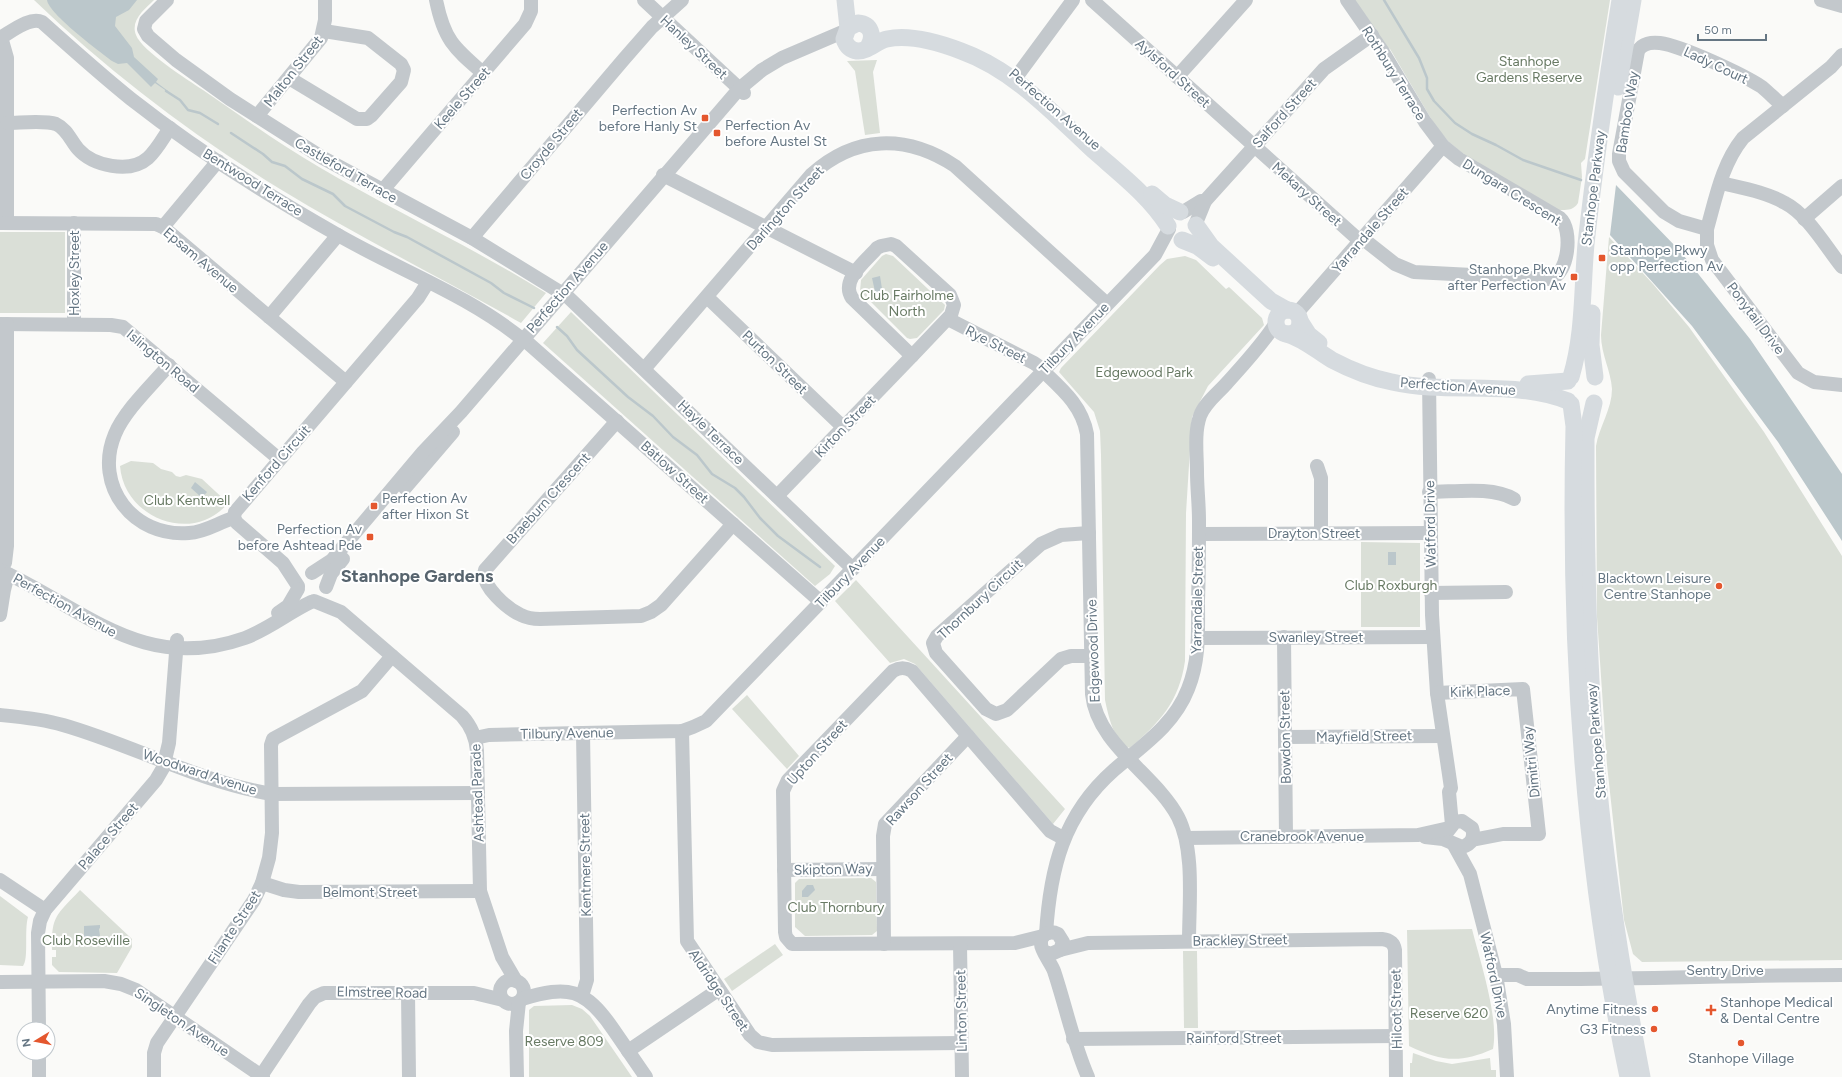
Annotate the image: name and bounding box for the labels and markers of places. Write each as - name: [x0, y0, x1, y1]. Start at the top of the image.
- place label: Perfection Av before Hanly St: [599, 102, 698, 135]
- marker: Perfection Av before Hanly St: [700, 113, 710, 123]
- place label: Perfection Av before Austel St: [725, 117, 827, 150]
- marker: Perfection Av before Austel St: [712, 128, 722, 138]
- place label: Stanhope Pkwy opp Perfection Av: [1610, 242, 1724, 275]
- marker: Stanhope Pkwy opp Perfection Av: [1597, 253, 1607, 263]
- place label: Stanhope Pkwy after Perfection Av: [1447, 261, 1567, 294]
- marker: Stanhope Pkwy after Perfection Av: [1569, 272, 1579, 282]
- place label: Perfection Av after Hixon St: [382, 490, 469, 523]
- marker: Perfection Av after Hixon St: [369, 501, 379, 511]
- place label: Perfection Av before Ashtead Pde: [238, 521, 363, 554]
- marker: Perfection Av before Ashtead Pde: [365, 532, 375, 542]
- place label: Blacktown Leisure Centre Stanhope: [1598, 570, 1711, 603]
- marker: Blacktown Leisure Centre Stanhope: [1714, 581, 1724, 591]
- place label: Stanhope Medical & Dental Centre: [1720, 994, 1833, 1027]
- place label: Anytime Fitness: [1546, 1001, 1647, 1018]
- marker: Anytime Fitness: [1650, 1004, 1660, 1014]
- marker: Stanhope Medical & Dental Centre: [1705, 1004, 1717, 1016]
- place label: G3 Fitness: [1580, 1021, 1646, 1038]
- marker: G3 Fitness: [1649, 1024, 1659, 1034]
- marker: Stanhope Village: [1736, 1038, 1746, 1048]
- place label: Stanhope Village: [1688, 1050, 1794, 1067]

